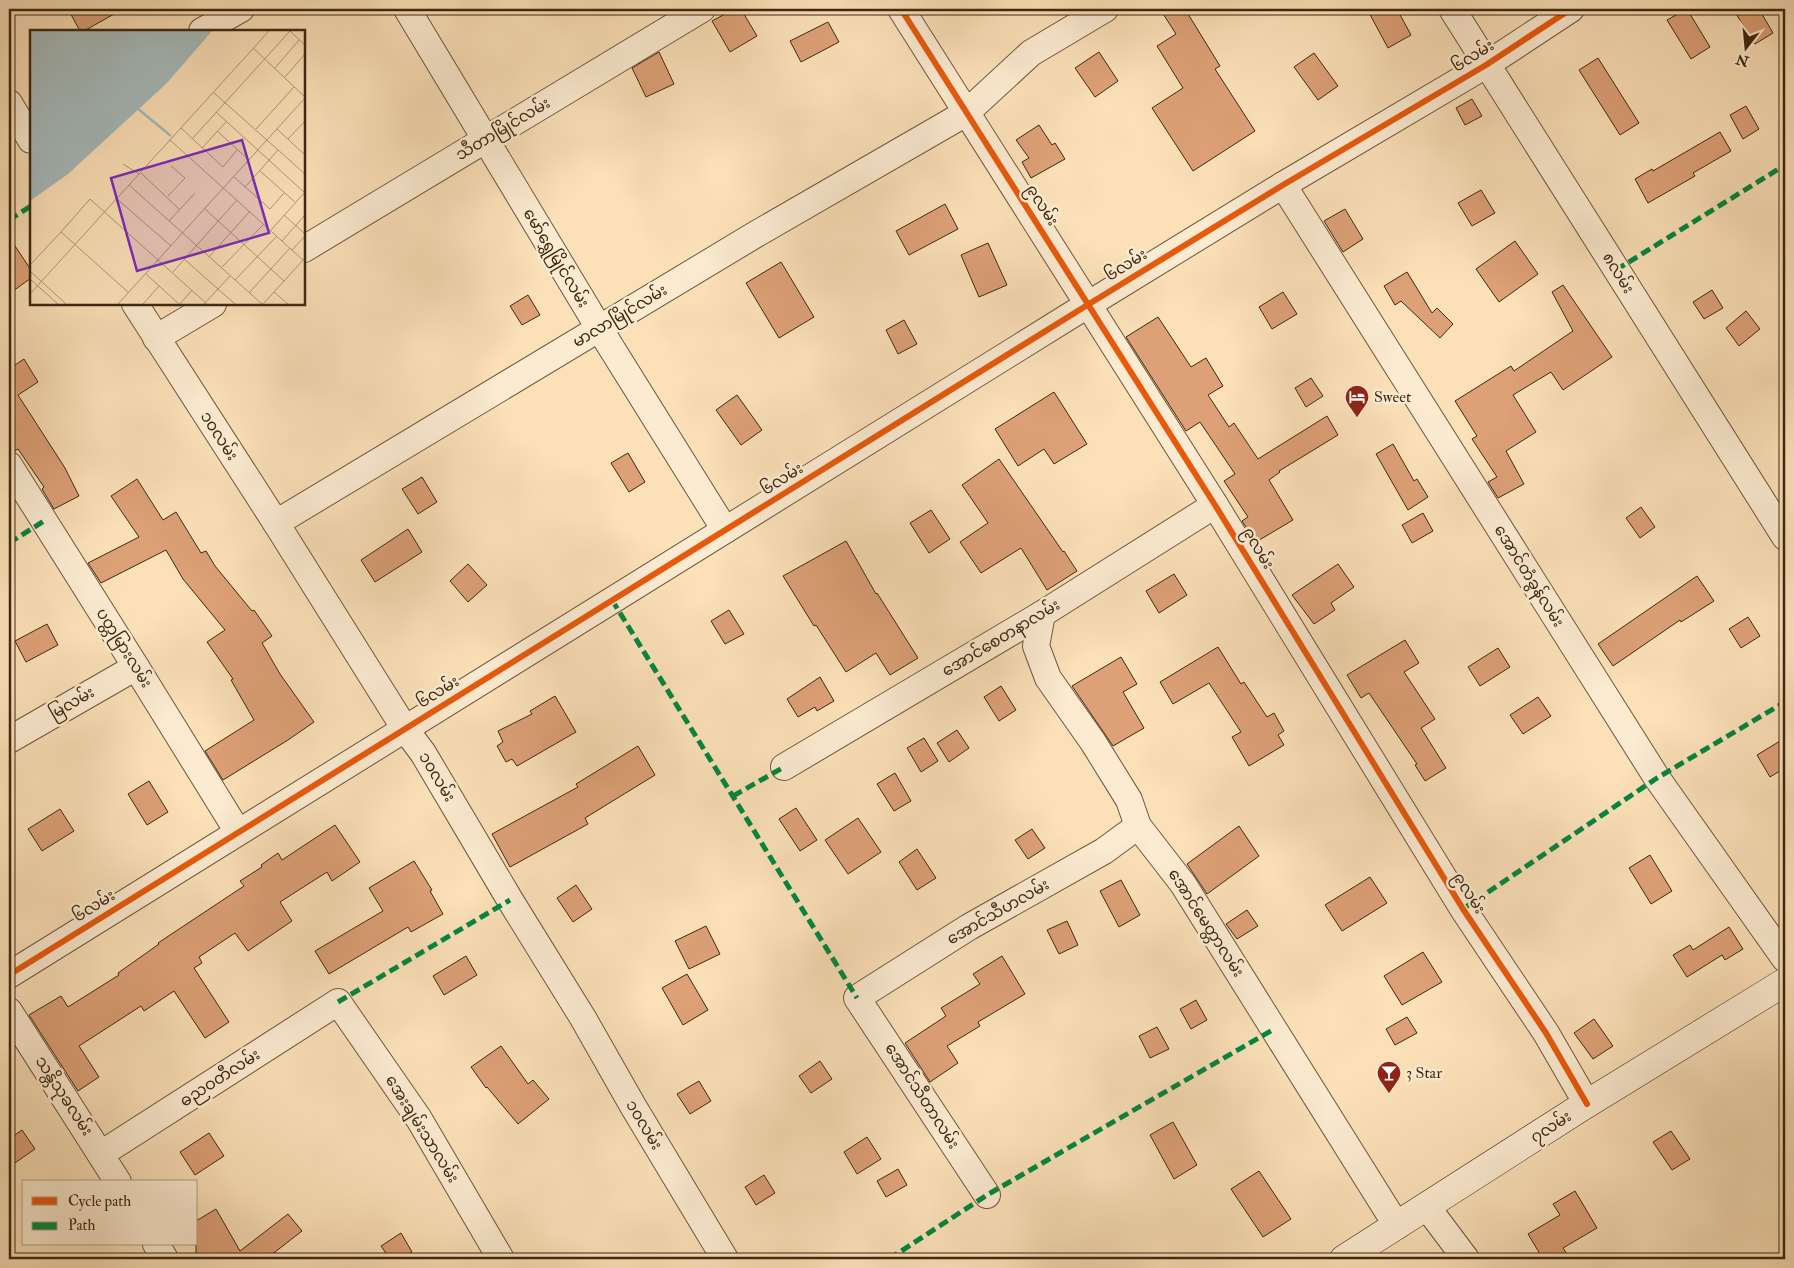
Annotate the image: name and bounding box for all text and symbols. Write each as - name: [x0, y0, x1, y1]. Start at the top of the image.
- north arrow: [1722, 22, 1772, 72]
- inset map: [30, 30, 305, 305]
- street label: ၆လမ်း: [1447, 34, 1498, 77]
- text: N: [1734, 50, 1752, 70]
- street label: သီတာမြိုင်လမ်း: [451, 91, 555, 168]
- street label: ၉လမ်း: [1019, 179, 1065, 231]
- street label: မော်ရွှေမြိုင်လမ်း: [516, 204, 595, 313]
- street label: ၆လမ်း: [1100, 243, 1151, 286]
- street label: ၈လမ်း: [1598, 248, 1640, 297]
- street label: မာလာမြိုင်လမ်း: [568, 278, 672, 355]
- hotel icon: Sweet: [1344, 384, 1370, 418]
- place label: Sweet: [1374, 387, 1411, 407]
- street label: ၁၀လမ်း: [196, 406, 244, 464]
- street label: ၆လမ်း: [756, 457, 807, 500]
- street label: အောင်တံခွန်လမ်း: [1487, 520, 1570, 632]
- street label: ၉လမ်း: [1235, 522, 1280, 574]
- street label: အောင်စေတနာလမ်း: [937, 593, 1065, 684]
- street label: ပတ္တမြားလမ်း: [89, 603, 158, 693]
- street label: ၆လမ်း: [412, 670, 463, 713]
- street label: မြလမ်း: [45, 680, 100, 726]
- street label: ၁၀လမ်း: [414, 747, 461, 806]
- street label: အောင်မေတ္တာလမ်း: [1161, 864, 1250, 982]
- street label: ၉လမ်း: [1446, 867, 1492, 919]
- street label: အောင်သီဟလမ်း: [942, 873, 1053, 949]
- street label: ၆လမ်း: [68, 884, 119, 927]
- street label: အောင်သီတာလမ်း: [880, 1038, 965, 1153]
- street label: ဓညဝတီလမ်း: [175, 1043, 266, 1114]
- street label: သန္တိသုခလမ်း: [27, 1051, 99, 1142]
- bar icon: 3 Star: [1376, 1060, 1402, 1094]
- place label: 3 Star: [1406, 1063, 1442, 1083]
- street label: အေးချမ်းသာလမ်း: [378, 1070, 465, 1188]
- street label: ၁၀လမ်း: [621, 1095, 668, 1154]
- street label: ၇လမ်း: [1526, 1105, 1577, 1150]
- legend: [22, 1180, 198, 1246]
- text: Cycle path: [68, 1192, 131, 1212]
- text: Path: [68, 1216, 95, 1235]

